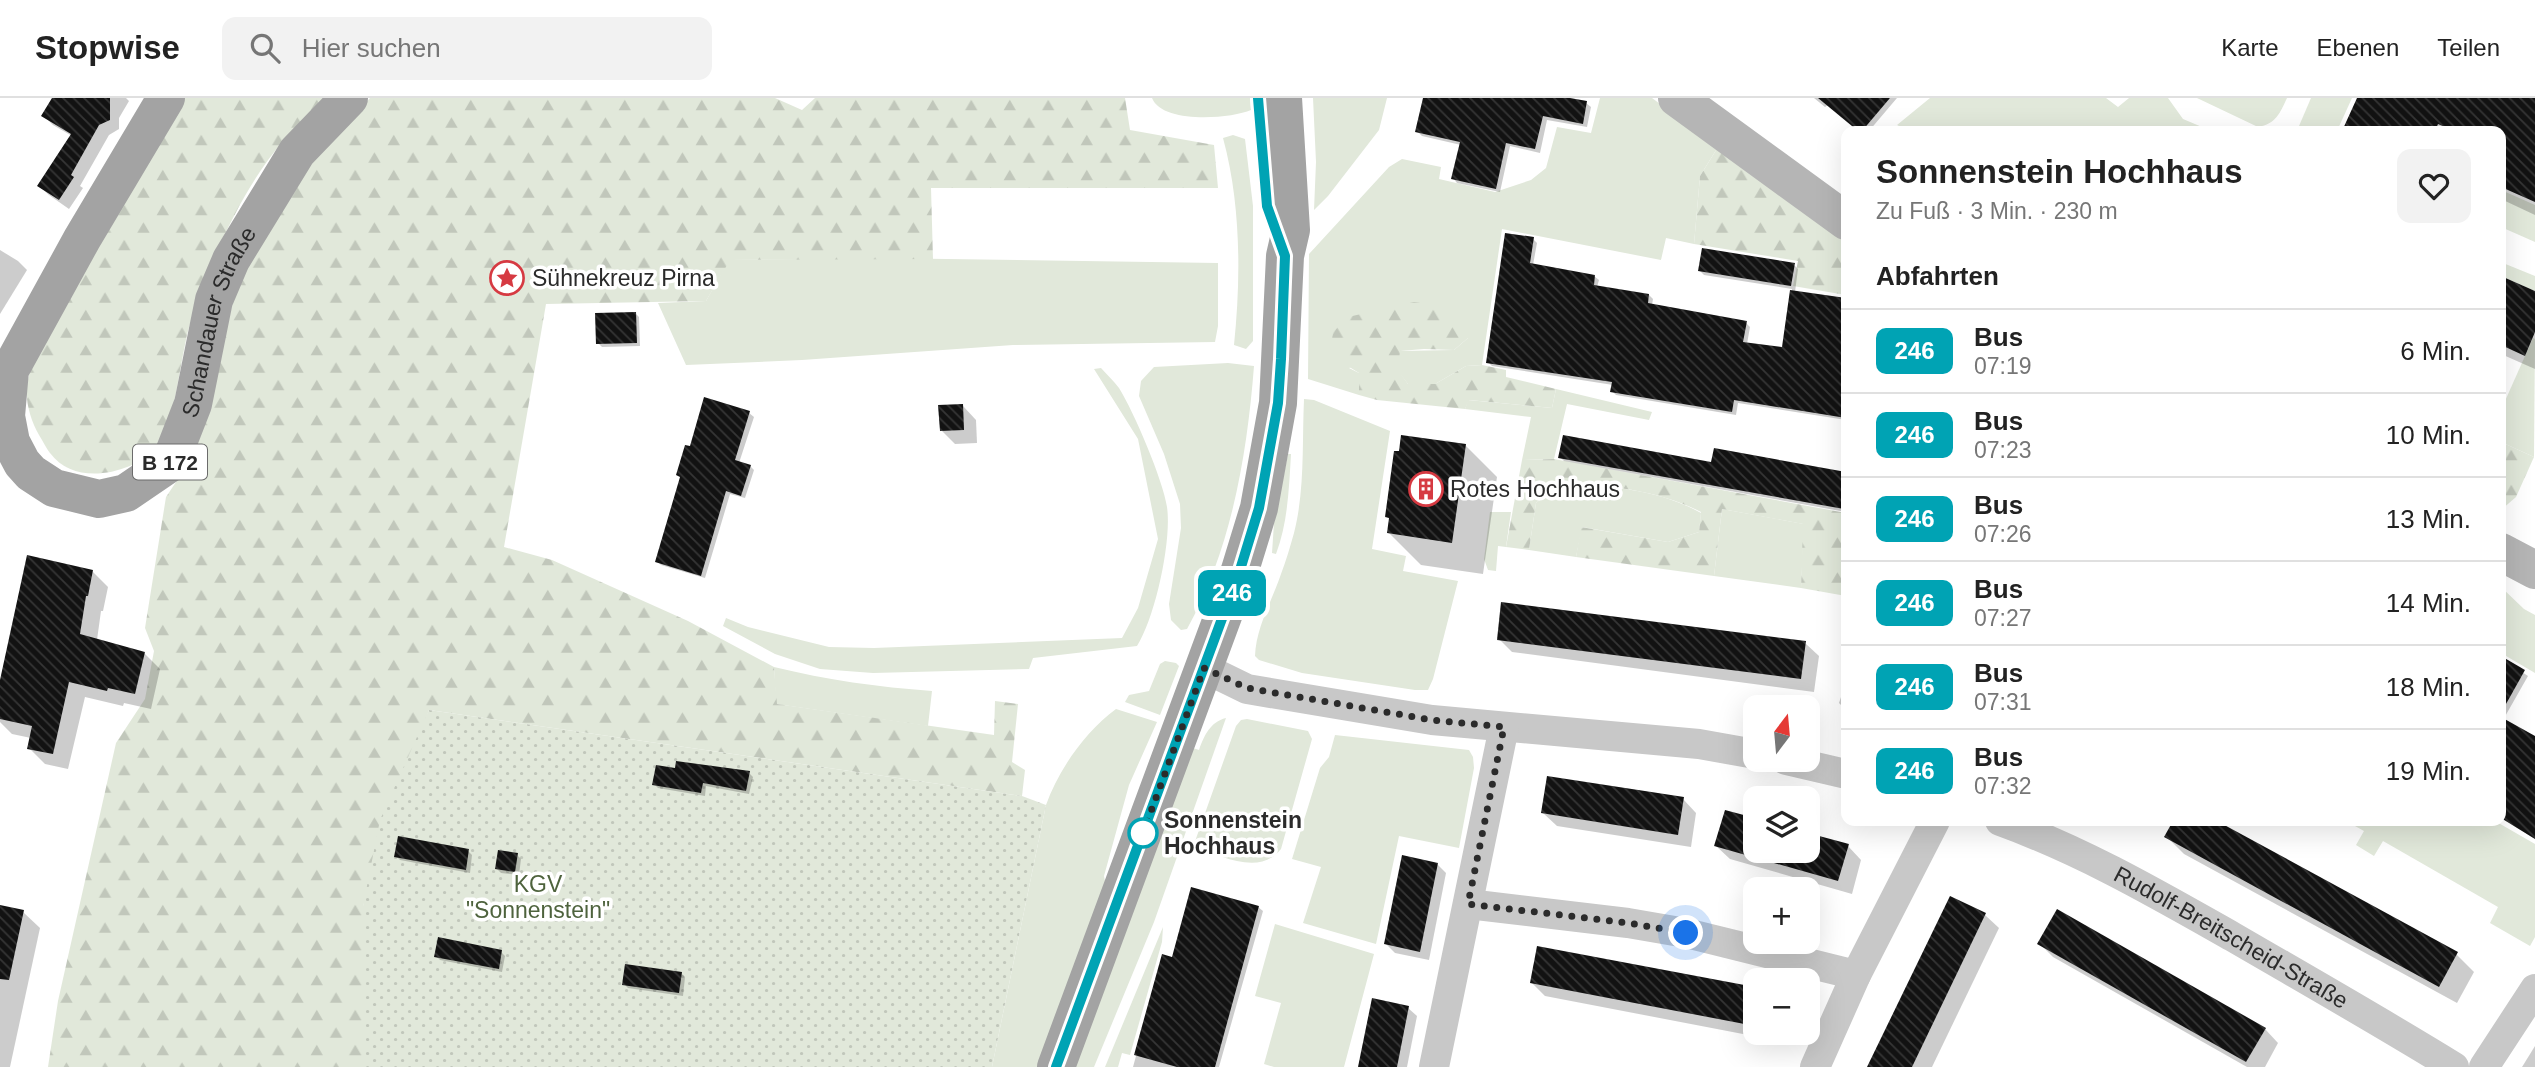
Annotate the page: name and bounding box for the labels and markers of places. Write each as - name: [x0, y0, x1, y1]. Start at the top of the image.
- place icon: Sühnekreuz Pirna: [488, 259, 526, 297]
- place label: Sühnekreuz Pirna: [532, 265, 715, 291]
- building icon: Rotes Hochhaus: [1407, 470, 1445, 508]
- place label: Rotes Hochhaus: [1450, 476, 1620, 502]
- place label: Sonnenstein Hochhaus: [1164, 807, 1302, 859]
- marker: Sonnenstein Hochhaus: [1128, 818, 1158, 848]

